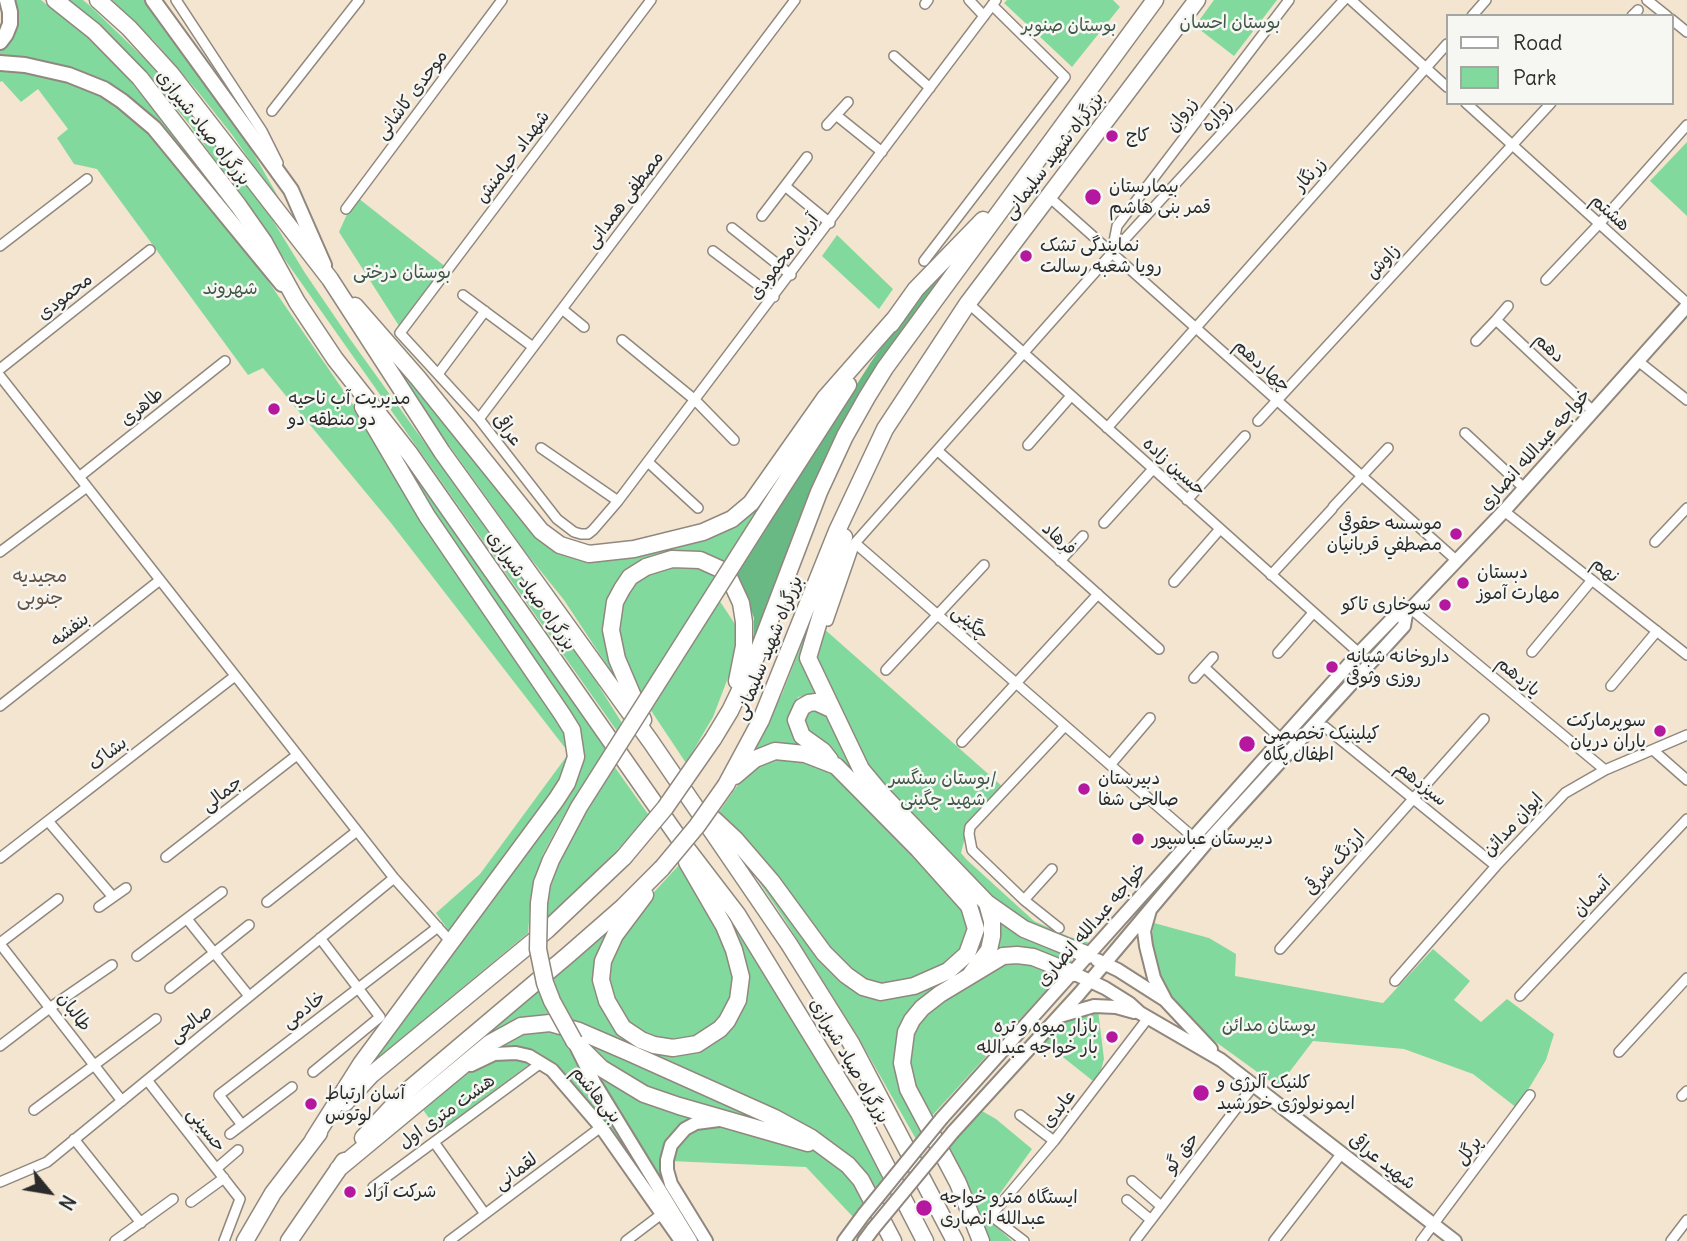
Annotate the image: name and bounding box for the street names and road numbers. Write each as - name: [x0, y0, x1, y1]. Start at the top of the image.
- street label: موحدی کاشانی: [371, 46, 453, 144]
- street label: بزرگراه صیاد شیرازی: [151, 66, 255, 190]
- street label: بزرگراه شهید سلیمانی: [999, 88, 1109, 224]
- street label: زروان: [1162, 93, 1202, 137]
- street label: زواره: [1197, 95, 1237, 137]
- street label: شهداد حیامنش: [471, 107, 555, 207]
- street label: مصطفی همدانی: [581, 147, 669, 253]
- street label: زرنگار: [1289, 154, 1331, 196]
- street label: هشتم: [1586, 190, 1634, 236]
- street label: آریان محمودی: [745, 210, 823, 304]
- street label: زاوش: [1362, 240, 1404, 284]
- street label: محمودی: [33, 269, 97, 325]
- street label: دهم: [1529, 329, 1569, 367]
- street label: چهاردهم: [1229, 335, 1295, 397]
- street label: طاهری: [116, 383, 168, 431]
- street label: خواجه عبدالله انصاری: [1475, 385, 1595, 515]
- street label: عراقی: [488, 409, 526, 451]
- street label: حسین زاده: [1138, 433, 1210, 501]
- street label: فرهاد: [1037, 518, 1081, 560]
- street label: بزرگراه صیاد شیرازی: [482, 527, 580, 655]
- street label: نهم: [1587, 552, 1623, 588]
- street label: بزرگراه شهید سلیمانی: [730, 573, 808, 723]
- street label: چگینی: [947, 601, 993, 645]
- street label: بنفشه: [46, 608, 94, 652]
- street label: یازدهم: [1492, 652, 1544, 702]
- street label: بشاک: [84, 732, 132, 776]
- street label: سیزدهم: [1391, 757, 1451, 811]
- street label: جمالی: [197, 771, 247, 817]
- street label: ایوان مدائن: [1478, 789, 1548, 861]
- street label: ارژنگ شرقی: [1300, 826, 1370, 900]
- street label: خواجه عبدالله انصاری: [1033, 859, 1151, 991]
- street label: آسمان: [1568, 873, 1616, 921]
- street label: خادمی: [278, 987, 330, 1033]
- street label: طالبان: [52, 988, 96, 1036]
- street label: بزرگراه صیاد شیرازی: [804, 995, 894, 1127]
- street label: صالحی: [165, 1000, 217, 1048]
- street label: بنی‌هاشم: [566, 1062, 626, 1128]
- street label: هشت متری اول: [395, 1070, 499, 1154]
- street label: عابدی: [1037, 1085, 1081, 1133]
- street label: حسینی: [182, 1103, 230, 1157]
- street label: حق گو: [1160, 1129, 1204, 1177]
- street label: شهید عراقی: [1344, 1129, 1420, 1195]
- street label: پرگل: [1451, 1132, 1487, 1170]
- street label: لقمانی: [490, 1149, 542, 1195]

